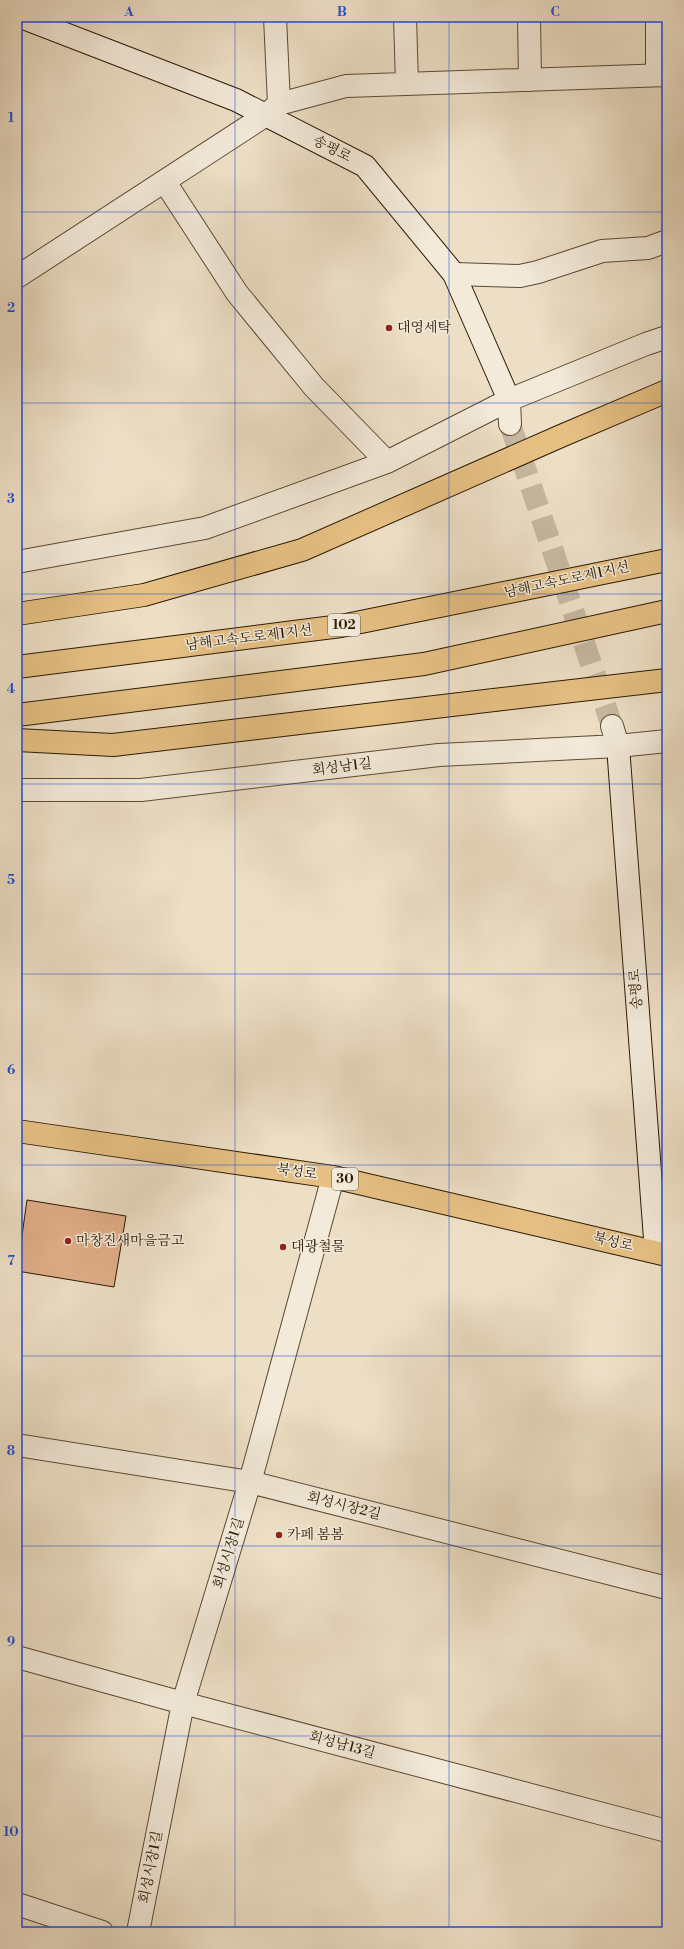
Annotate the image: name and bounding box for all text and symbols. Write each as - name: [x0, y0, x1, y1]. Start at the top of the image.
- text: A: [123, 4, 134, 20]
- text: B: [337, 4, 347, 20]
- text: C: [550, 4, 560, 20]
- text: 1: [8, 110, 15, 126]
- street label: 송평로: [310, 132, 355, 166]
- text: 2: [7, 300, 15, 316]
- place label: 대영세탁: [397, 319, 452, 337]
- marker: 대영세탁: [384, 323, 394, 333]
- text: 3: [7, 491, 15, 507]
- street label: 남해고속도로제1지선: [503, 558, 631, 602]
- road number: 102: [328, 614, 360, 636]
- street label: 남해고속도로제1지선: [185, 621, 313, 655]
- text: 4: [7, 681, 16, 697]
- street label: 회성남1길: [311, 754, 373, 780]
- text: 5: [7, 872, 15, 888]
- street label: 송평로: [626, 968, 646, 1010]
- text: 6: [7, 1062, 15, 1078]
- street label: 북성로: [276, 1160, 319, 1184]
- road number: 30: [332, 1168, 358, 1190]
- street label: 북성로: [591, 1229, 635, 1255]
- place label: 마창진새마을금고: [76, 1232, 185, 1250]
- marker: 마창진새마을금고: [63, 1236, 73, 1246]
- place label: 대광철물: [291, 1238, 346, 1256]
- marker: 대광철물: [278, 1242, 288, 1252]
- text: 7: [7, 1253, 15, 1269]
- text: 8: [7, 1443, 15, 1459]
- street label: 회성시장2길: [305, 1488, 383, 1524]
- street label: 회성시장1길: [210, 1515, 248, 1591]
- place label: 카페 봄봄: [287, 1526, 344, 1544]
- marker: 카페 봄봄: [274, 1530, 284, 1540]
- text: 9: [7, 1634, 15, 1650]
- street label: 회성남13길: [307, 1728, 377, 1762]
- text: 10: [3, 1824, 19, 1840]
- street label: 회성시장1길: [135, 1829, 167, 1905]

